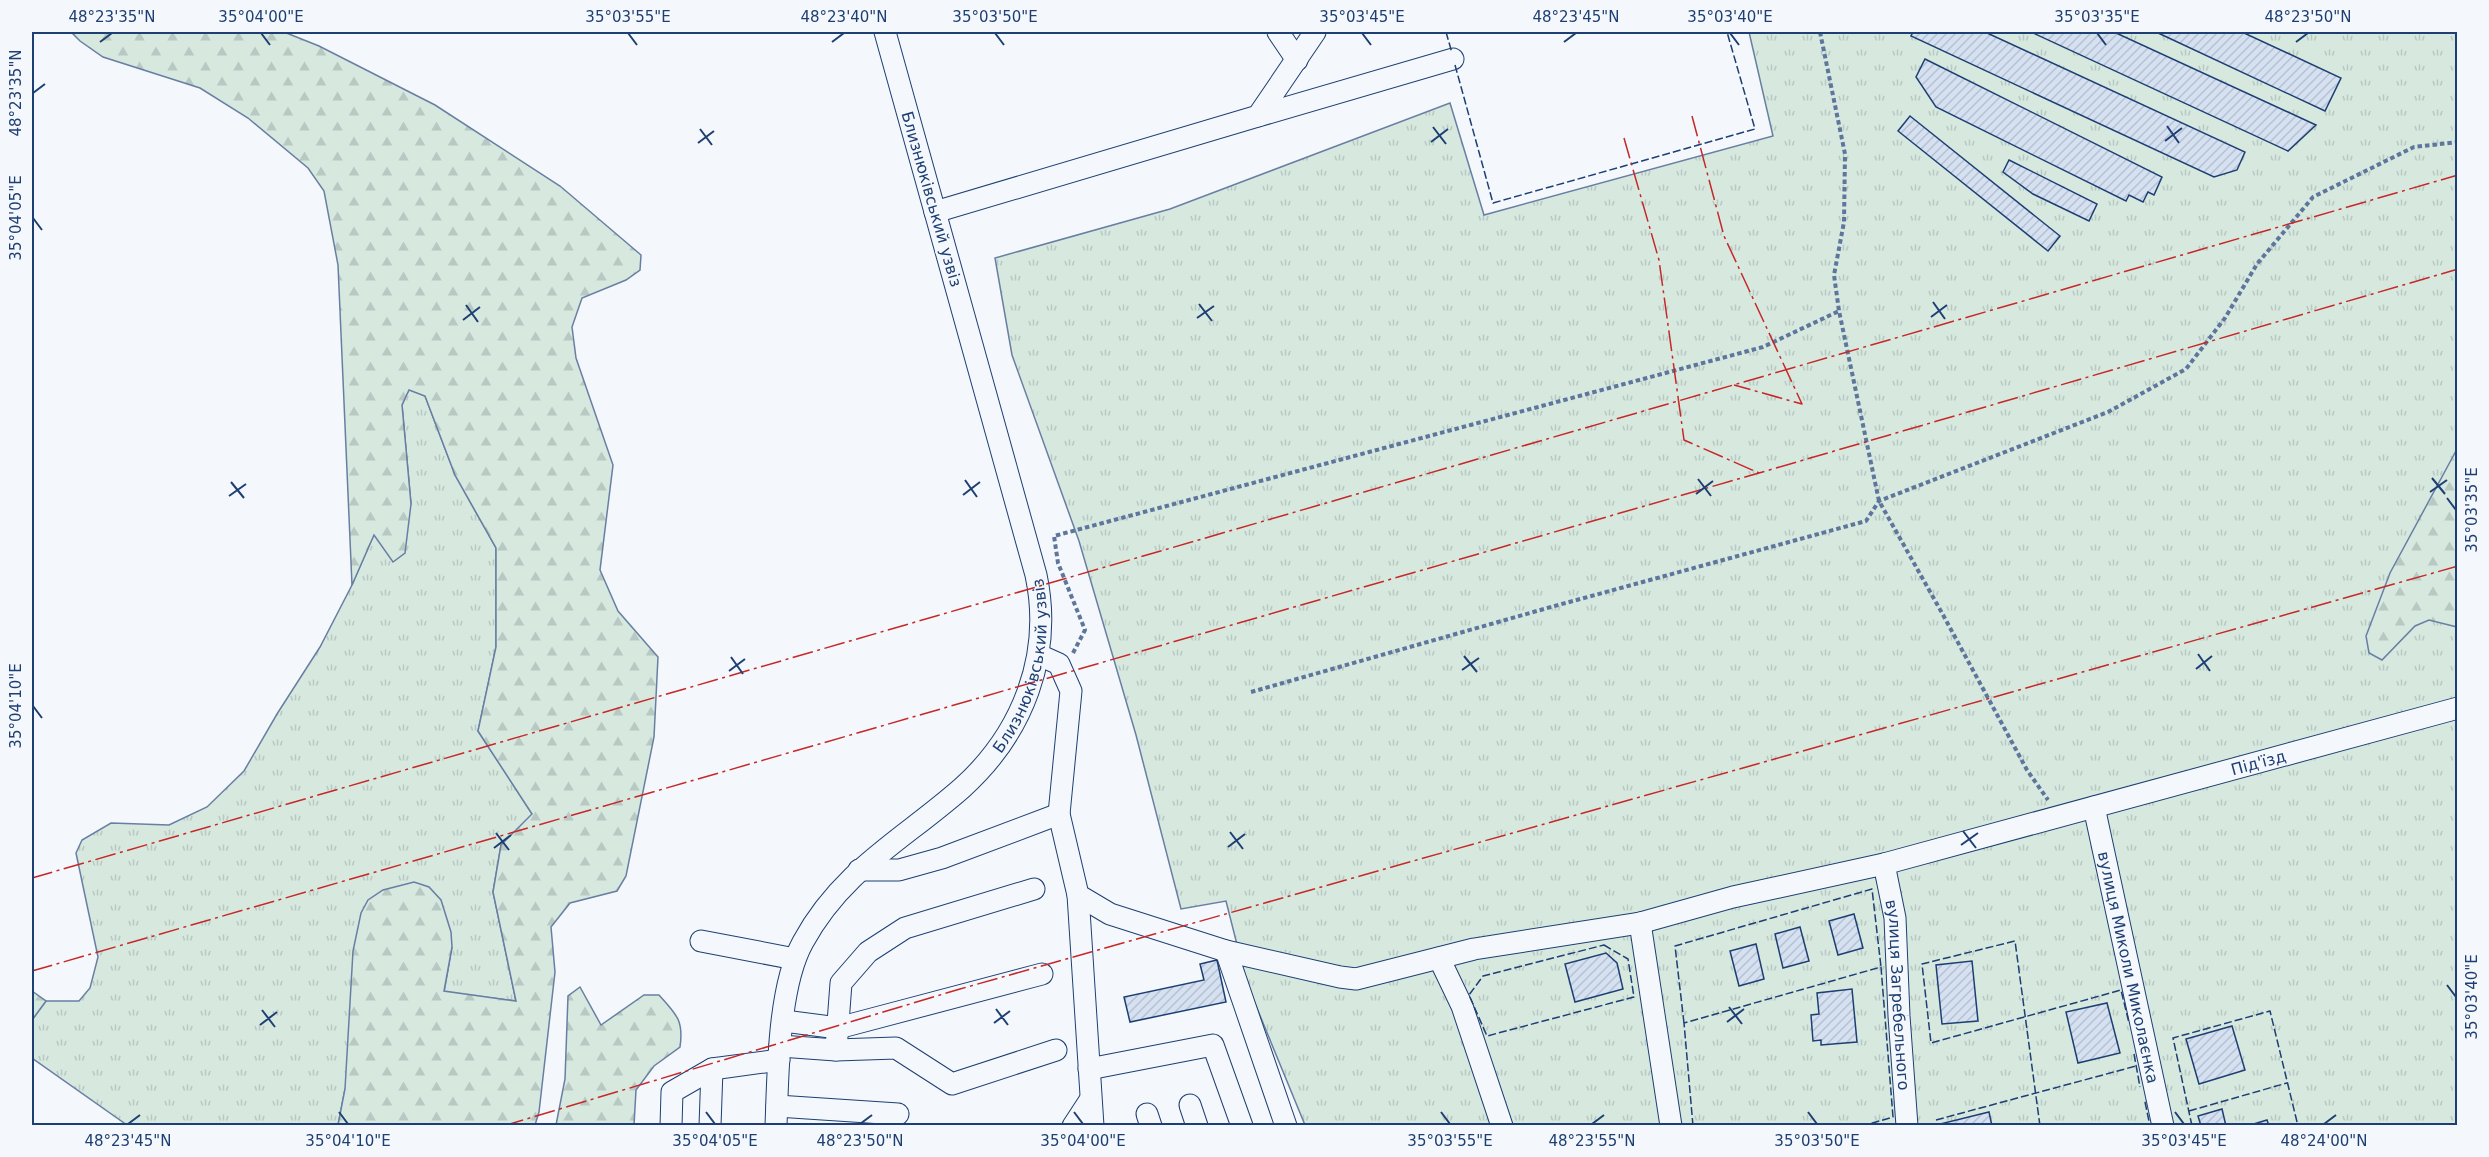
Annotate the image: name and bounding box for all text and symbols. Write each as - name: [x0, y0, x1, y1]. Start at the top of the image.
- text: 48°23'35"N: [68, 8, 156, 26]
- text: 35°04'00"E: [218, 8, 304, 26]
- text: 35°03'55"E: [585, 8, 671, 26]
- text: 48°23'40"N: [800, 8, 888, 26]
- text: 35°03'50"E: [952, 8, 1038, 26]
- text: 35°03'45"E: [1319, 8, 1405, 26]
- text: 48°23'45"N: [1532, 8, 1620, 26]
- text: 35°03'40"E: [1687, 8, 1773, 26]
- text: 35°03'35"E: [2054, 8, 2140, 26]
- text: 48°23'50"N: [2264, 8, 2352, 26]
- text: 48°23'35"N: [7, 49, 25, 137]
- street label: Близнюківський узвіз: [897, 109, 966, 289]
- text: 35°04'05"E: [7, 175, 25, 261]
- text: 35°03'35"E: [2463, 467, 2481, 553]
- street label: Близнюківський узвіз: [989, 577, 1051, 756]
- text: 35°04'10"E: [7, 663, 25, 749]
- street label: Під'їзд: [2229, 746, 2288, 779]
- street label: вулиця Миколи Миколаєнка: [2094, 850, 2163, 1085]
- street label: вулиця Загребельного: [1881, 898, 1913, 1091]
- text: 35°03'40"E: [2463, 954, 2481, 1040]
- text: 48°23'45"N: [84, 1132, 172, 1150]
- text: 35°04'10"E: [305, 1132, 391, 1150]
- text: 35°04'05"E: [672, 1132, 758, 1150]
- text: 48°23'50"N: [816, 1132, 904, 1150]
- text: 35°04'00"E: [1040, 1132, 1126, 1150]
- text: 35°03'55"E: [1407, 1132, 1493, 1150]
- text: 48°23'55"N: [1548, 1132, 1636, 1150]
- text: 35°03'50"E: [1774, 1132, 1860, 1150]
- text: 35°03'45"E: [2141, 1132, 2227, 1150]
- text: 48°24'00"N: [2280, 1132, 2368, 1150]

